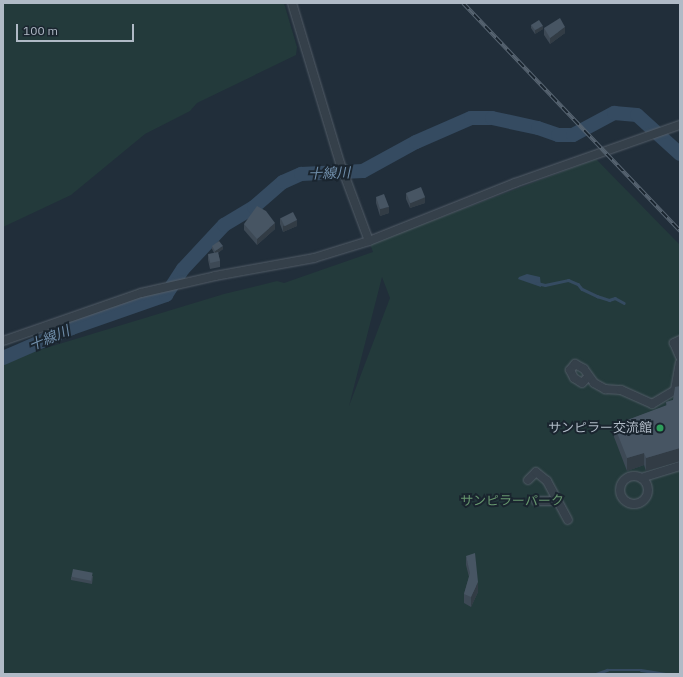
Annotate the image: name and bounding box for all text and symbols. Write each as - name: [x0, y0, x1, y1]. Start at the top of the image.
- scale bar: [18, 16, 136, 42]
- text: 100 m: [23, 23, 58, 38]
- water label: 十線川: [308, 164, 350, 182]
- water label: 十線川: [26, 322, 72, 354]
- place label: サンピラー交流館: [548, 420, 652, 436]
- marker: サンピラー交流館: [655, 423, 665, 433]
- park label: サンピラーパーク: [460, 493, 564, 509]

